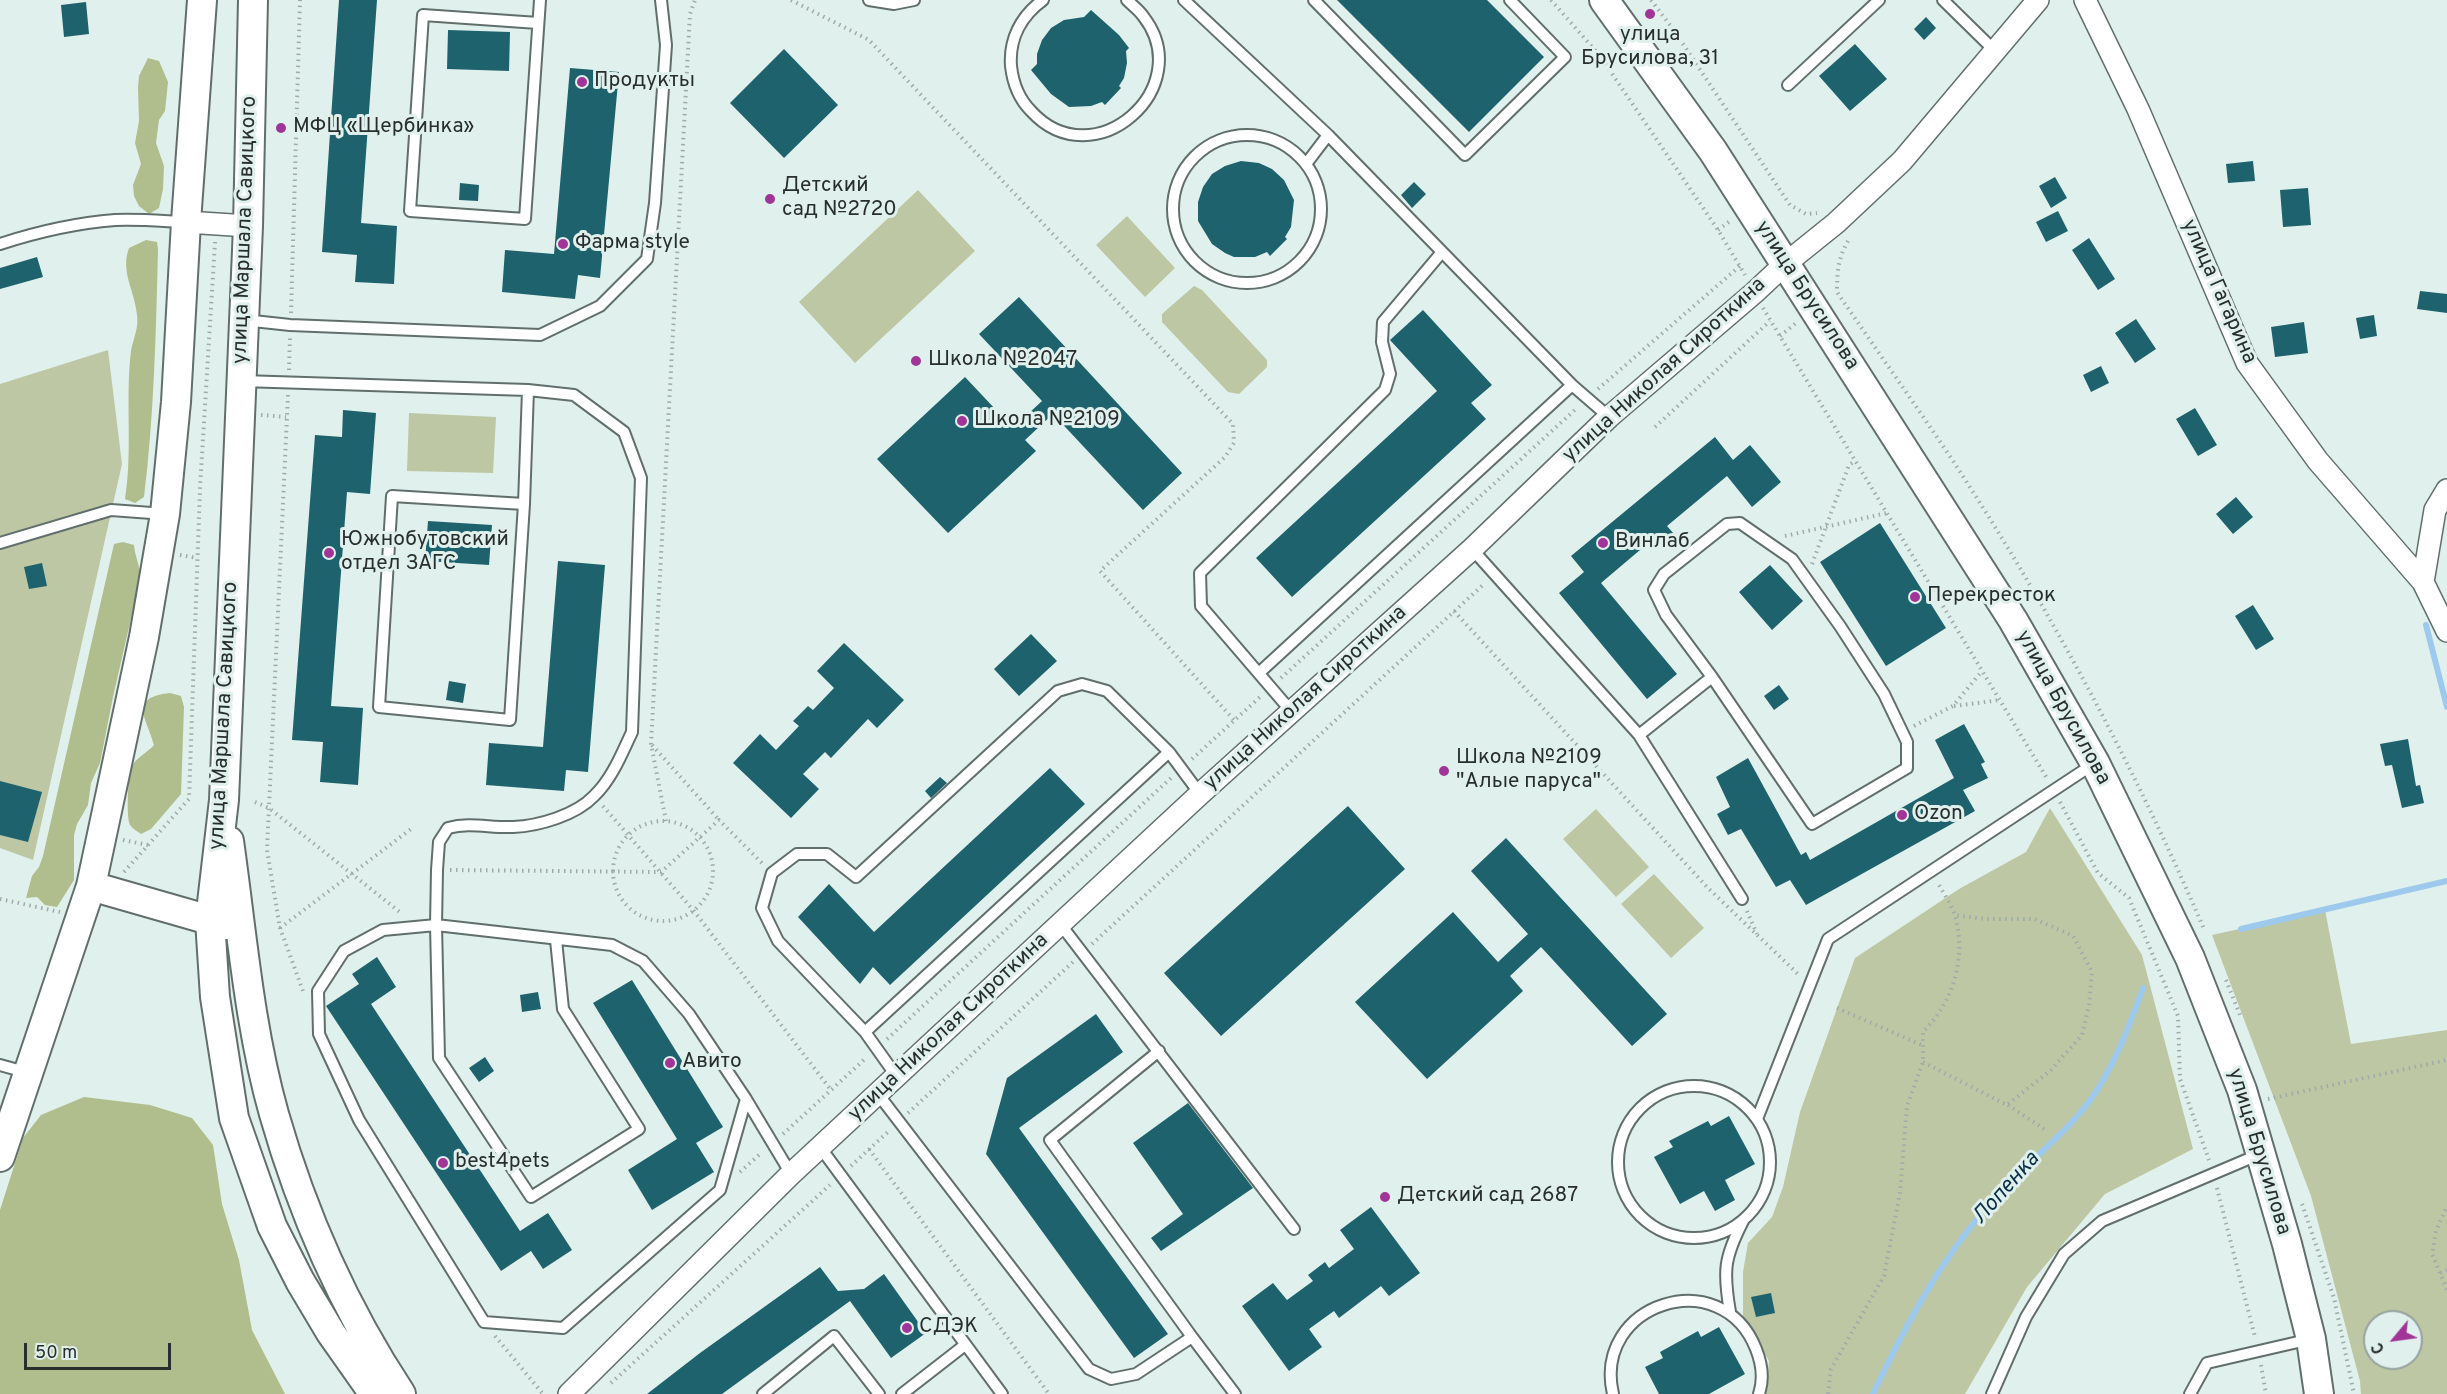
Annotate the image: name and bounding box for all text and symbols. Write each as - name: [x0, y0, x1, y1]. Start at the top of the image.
- marker: улица Брусилова, 31: [1643, 7, 1657, 21]
- place label: улица Брусилова, 31: [1581, 23, 1719, 73]
- place label: Продукты: [594, 69, 695, 95]
- marker: Продукты: [575, 75, 589, 89]
- street label: улица Маршала Савицкого: [229, 95, 263, 365]
- place label: МФЦ «Щербинка»: [293, 115, 474, 141]
- marker: МФЦ «Щербинка»: [274, 121, 288, 135]
- place label: Детский сад №2720: [782, 174, 897, 224]
- marker: Детский сад №2720: [763, 192, 777, 206]
- street label: улица Гагарина: [2175, 216, 2261, 368]
- street label: улица Брусилова: [1748, 217, 1864, 375]
- place label: Фарма style: [575, 231, 690, 257]
- marker: Фарма style: [556, 237, 570, 251]
- street label: улица Николая Сироткина: [1558, 273, 1772, 469]
- place label: Школа №2047: [928, 348, 1077, 374]
- marker: Школа №2047: [909, 354, 923, 368]
- place label: Школа №2109: [974, 408, 1120, 434]
- marker: Школа №2109: [955, 414, 969, 428]
- place label: Южнобутовский отдел ЗАГС: [341, 528, 509, 578]
- place label: Винлаб: [1615, 530, 1690, 556]
- marker: Винлаб: [1596, 536, 1610, 550]
- marker: Южнобутовский отдел ЗАГС: [322, 546, 336, 560]
- street label: улица Маршала Савицкого: [205, 581, 245, 851]
- place label: Перекресток: [1927, 584, 2056, 610]
- marker: Перекресток: [1908, 590, 1922, 604]
- street label: улица Николая Сироткина: [1199, 601, 1413, 797]
- street label: улица Брусилова: [2009, 626, 2115, 790]
- place label: Школа №2109 "Алые паруса": [1456, 746, 1602, 796]
- marker: Школа №2109 "Алые паруса": [1437, 764, 1451, 778]
- place label: Ozon: [1914, 802, 1963, 828]
- marker: Ozon: [1895, 808, 1909, 822]
- street label: улица Николая Сироткина: [844, 929, 1054, 1127]
- place label: Авито: [682, 1050, 742, 1076]
- marker: Авито: [663, 1056, 677, 1070]
- street label: улица Брусилова: [2221, 1066, 2295, 1238]
- water label: Лопенка: [1968, 1147, 2046, 1231]
- place label: best4pets: [455, 1150, 550, 1176]
- marker: best4pets: [436, 1156, 450, 1170]
- place label: Детский сад 2687: [1397, 1184, 1578, 1210]
- marker: Детский сад 2687: [1378, 1190, 1392, 1204]
- north arrow: [2363, 1310, 2423, 1370]
- place label: СДЭК: [919, 1315, 978, 1341]
- marker: СДЭК: [900, 1321, 914, 1335]
- scale bar: [27, 1331, 174, 1369]
- text: С: [2368, 1338, 2390, 1357]
- text: 50 m: [35, 1342, 77, 1365]

